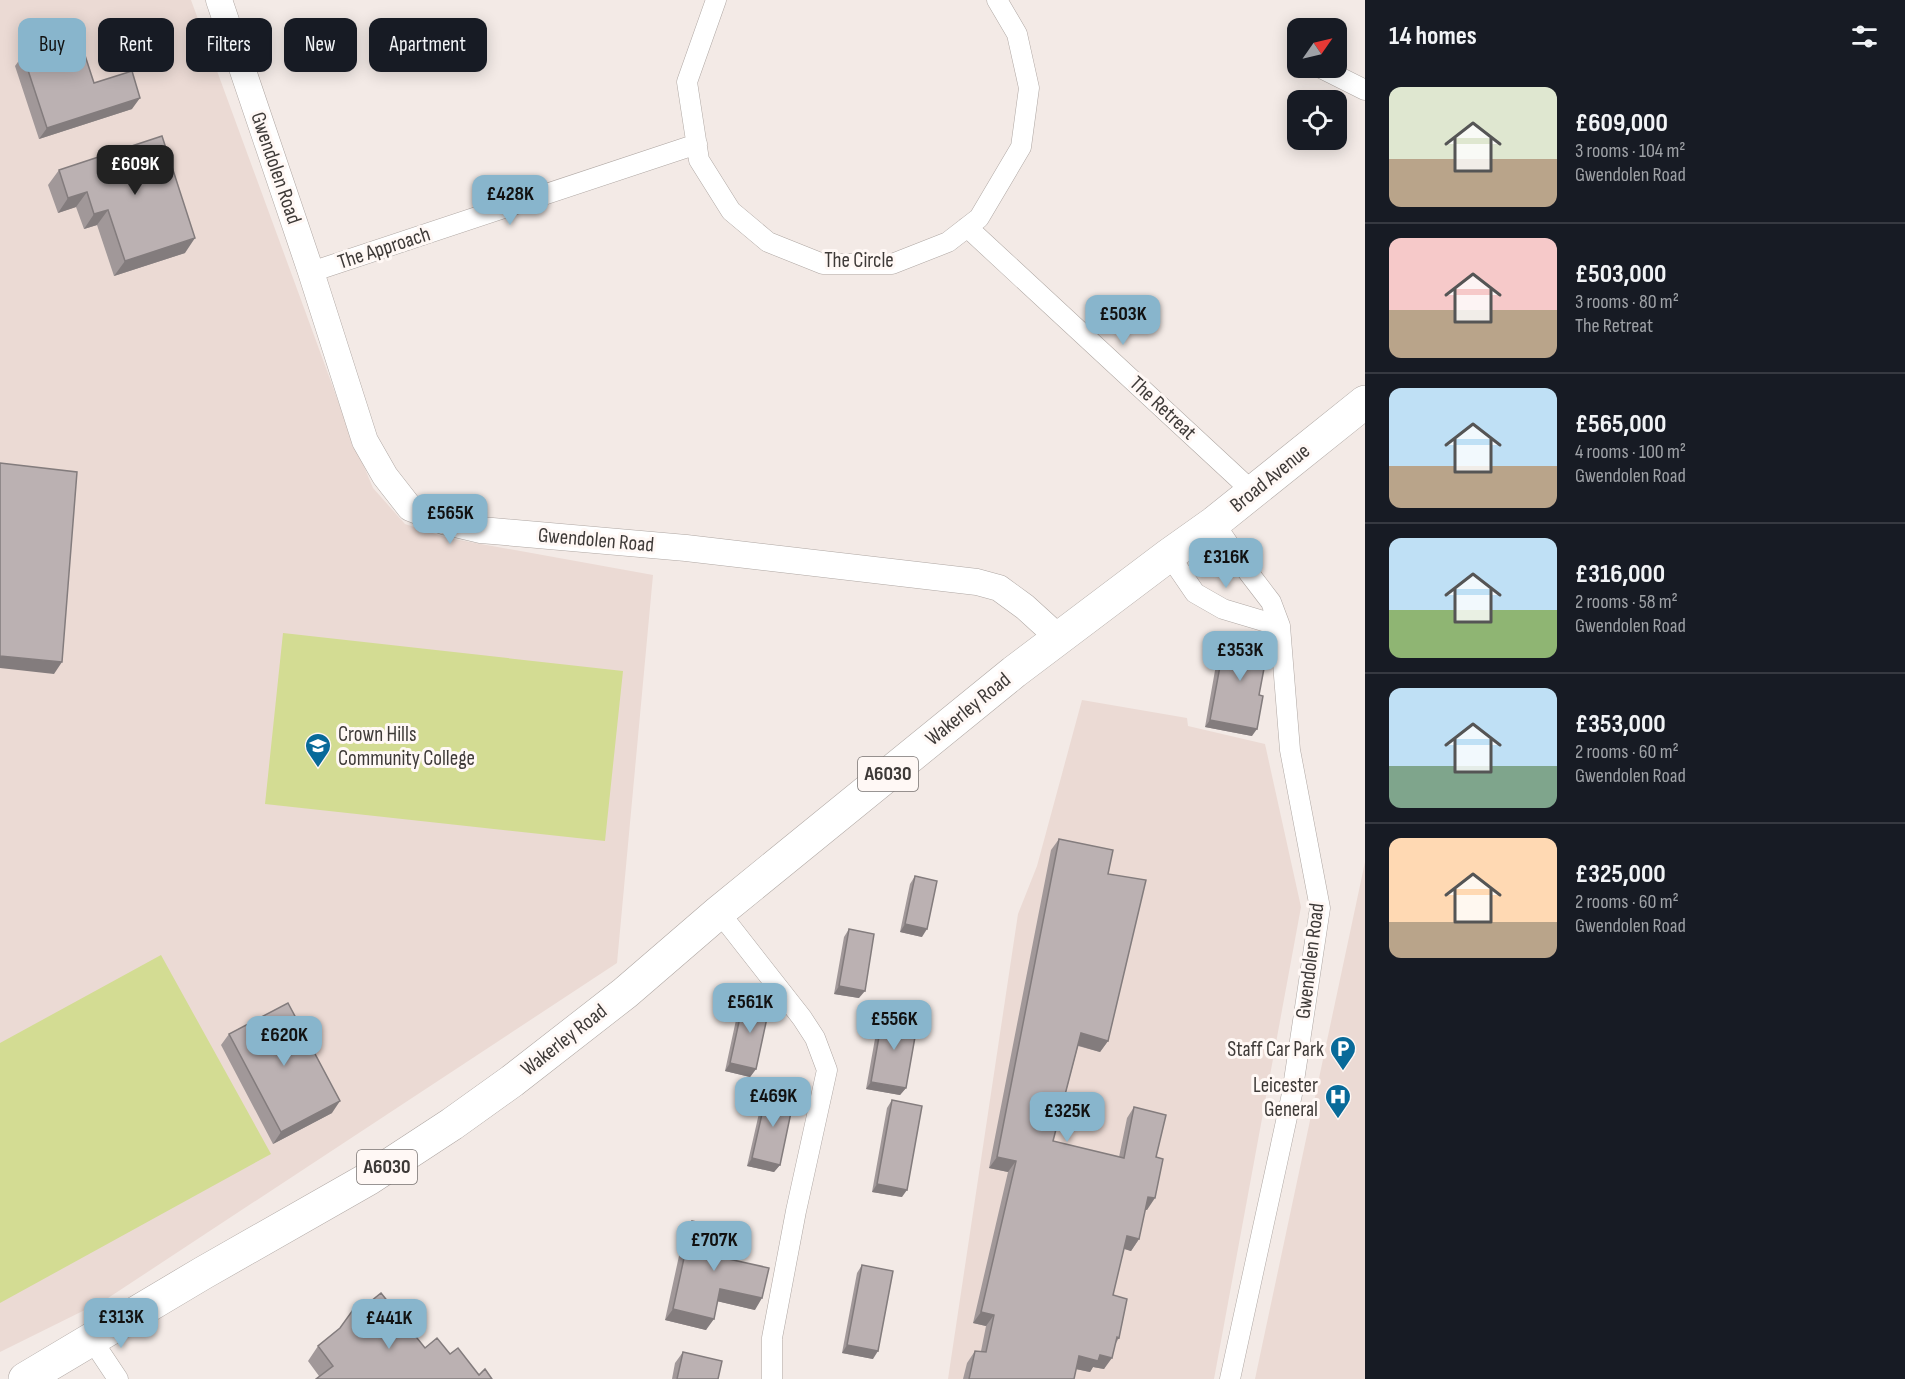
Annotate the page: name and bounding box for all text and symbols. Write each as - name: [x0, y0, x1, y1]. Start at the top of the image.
- chip: Buy: [18, 18, 86, 72]
- chip: Rent: [98, 18, 174, 72]
- chip: Filters: [186, 18, 272, 72]
- chip: New: [284, 18, 357, 72]
- chip: Apartment: [369, 18, 487, 72]
- north arrow: [1287, 18, 1347, 78]
- map controls: [1287, 18, 1347, 150]
- icon: filters: [1848, 20, 1881, 53]
- text: 14 homes: [1389, 21, 1477, 52]
- button: locate: [1287, 90, 1347, 150]
- text: £609,000: [1575, 108, 1668, 139]
- street label: Gwendolen Road: [245, 109, 307, 227]
- icon: home: [1437, 111, 1509, 183]
- text: 3 rooms · 104 m²: [1575, 139, 1685, 163]
- pin: £609K: [93, 145, 177, 196]
- text: £609K: [111, 152, 159, 176]
- text: Gwendolen Road: [1575, 163, 1686, 187]
- pin: £428K: [468, 175, 552, 226]
- text: £428K: [486, 182, 534, 206]
- street label: The Approach: [335, 221, 433, 275]
- street label: The Circle: [824, 248, 894, 273]
- text: £503,000: [1575, 259, 1666, 290]
- icon: home: [1437, 262, 1509, 334]
- text: 3 rooms · 80 m²: [1575, 290, 1679, 314]
- pin: £503K: [1081, 295, 1165, 346]
- text: £503K: [1099, 302, 1147, 326]
- text: The Retreat: [1575, 314, 1653, 338]
- street label: The Retreat: [1125, 371, 1201, 445]
- text: £565,000: [1575, 409, 1666, 440]
- icon: home: [1437, 412, 1509, 484]
- street label: Broad Avenue: [1225, 438, 1315, 518]
- text: 4 rooms · 100 m²: [1575, 440, 1686, 464]
- text: Gwendolen Road: [1575, 464, 1686, 488]
- pin: £565K: [408, 494, 492, 545]
- text: £565K: [426, 501, 474, 525]
- street label: Gwendolen Road: [537, 522, 655, 558]
- pin: £316K: [1184, 538, 1268, 589]
- text: £316K: [1203, 545, 1249, 569]
- text: £316,000: [1575, 559, 1665, 590]
- icon: home: [1437, 562, 1509, 634]
- text: 2 rooms · 58 m²: [1575, 590, 1678, 614]
- text: Gwendolen Road: [1575, 614, 1686, 638]
- pin: £353K: [1198, 631, 1282, 682]
- text: £353K: [1217, 638, 1263, 662]
- street label: Wakerley Road: [921, 667, 1015, 751]
- text: £353,000: [1575, 709, 1666, 740]
- icon: home: [1437, 712, 1509, 784]
- place label: Crown Hills Community College: [338, 722, 475, 771]
- school or university icon: Crown Hills Community College: [303, 731, 333, 769]
- text: 2 rooms · 60 m²: [1575, 740, 1679, 764]
- road number: A6030: [858, 757, 918, 791]
- text: Gwendolen Road: [1575, 764, 1686, 788]
- text: £325,000: [1575, 859, 1666, 890]
- icon: home: [1437, 862, 1509, 934]
- text: 2 rooms · 60 m²: [1575, 890, 1679, 914]
- street label: Gwendolen Road: [1290, 902, 1330, 1020]
- text: Gwendolen Road: [1575, 914, 1686, 938]
- pin: £561K: [708, 983, 792, 1034]
- text: £561K: [727, 990, 773, 1014]
- street label: Wakerley Road: [516, 999, 612, 1081]
- pin: £556K: [852, 1000, 936, 1051]
- text: £556K: [870, 1007, 918, 1031]
- pin: £620K: [242, 1016, 326, 1067]
- text: £620K: [260, 1023, 308, 1047]
- parking icon: Staff Car Park: [1328, 1034, 1358, 1072]
- place label: Staff Car Park: [1227, 1037, 1324, 1062]
- place label: Leicester General: [1253, 1073, 1318, 1122]
- pin: £469K: [731, 1077, 815, 1128]
- hospital icon: Leicester General: [1323, 1082, 1353, 1120]
- text: £469K: [749, 1084, 797, 1108]
- pin: £325K: [1025, 1092, 1109, 1143]
- text: £325K: [1044, 1099, 1090, 1123]
- road number: A6030: [357, 1150, 417, 1184]
- pin: £707K: [672, 1221, 756, 1272]
- text: £707K: [690, 1228, 738, 1252]
- pin: £313K: [79, 1298, 163, 1349]
- pin: £441K: [347, 1299, 431, 1350]
- text: £313K: [98, 1305, 144, 1329]
- text: £441K: [366, 1306, 412, 1330]

